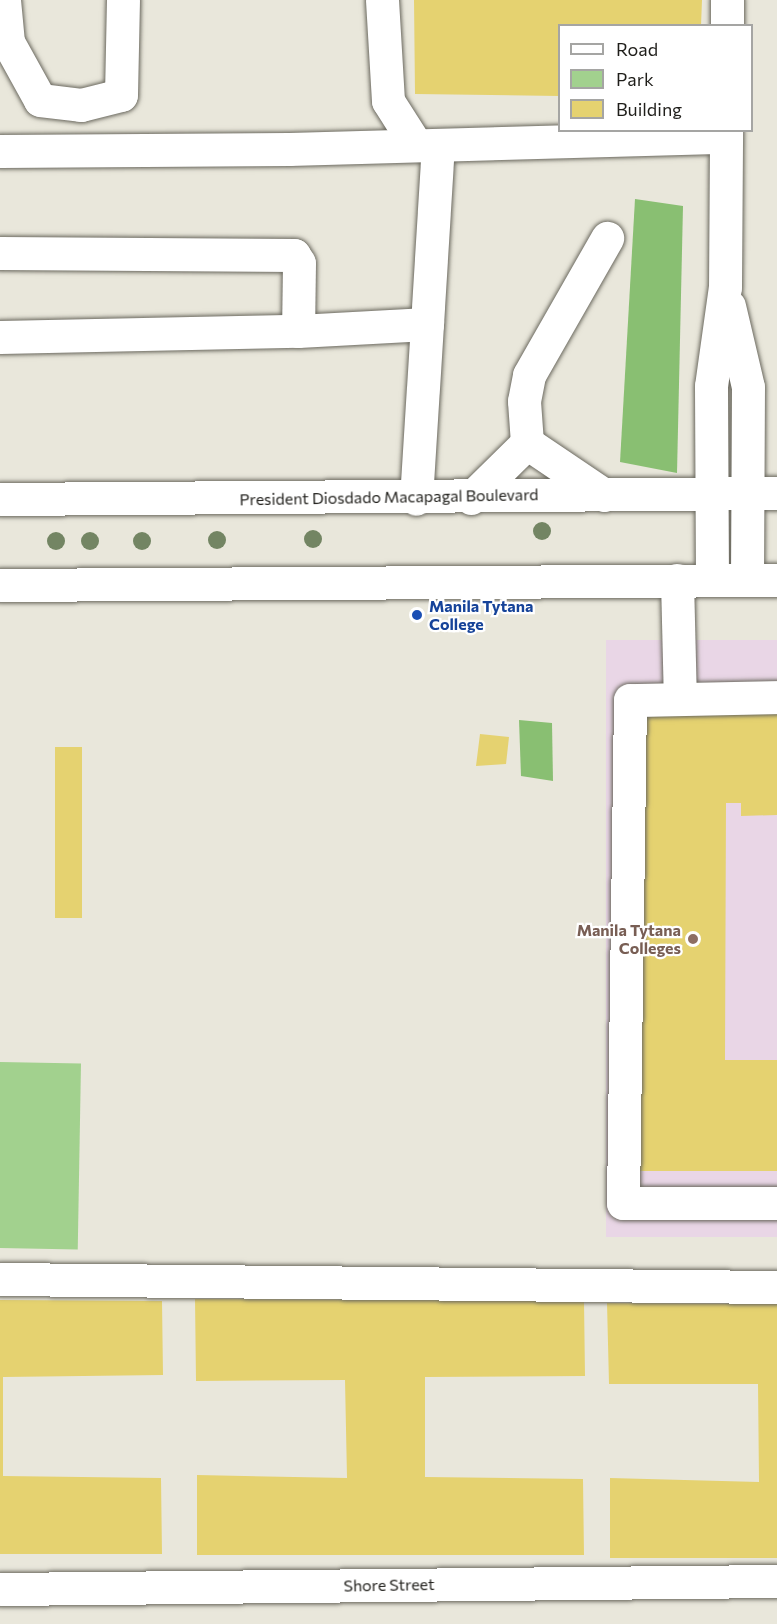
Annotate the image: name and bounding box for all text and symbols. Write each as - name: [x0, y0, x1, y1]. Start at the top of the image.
- legend: [558, 24, 753, 132]
- text: Road: [616, 38, 658, 60]
- text: Park: [616, 68, 654, 90]
- text: Building: [616, 98, 682, 120]
- street label: President Diosdado Macapagal Boulevard: [239, 485, 539, 509]
- place label: Manila Tytana College: [429, 596, 533, 634]
- marker: Manila Tytana College: [410, 608, 424, 622]
- place label: Manila Tytana Colleges: [577, 920, 681, 958]
- marker: Manila Tytana Colleges: [686, 932, 700, 946]
- street label: Shore Street: [343, 1575, 435, 1595]

